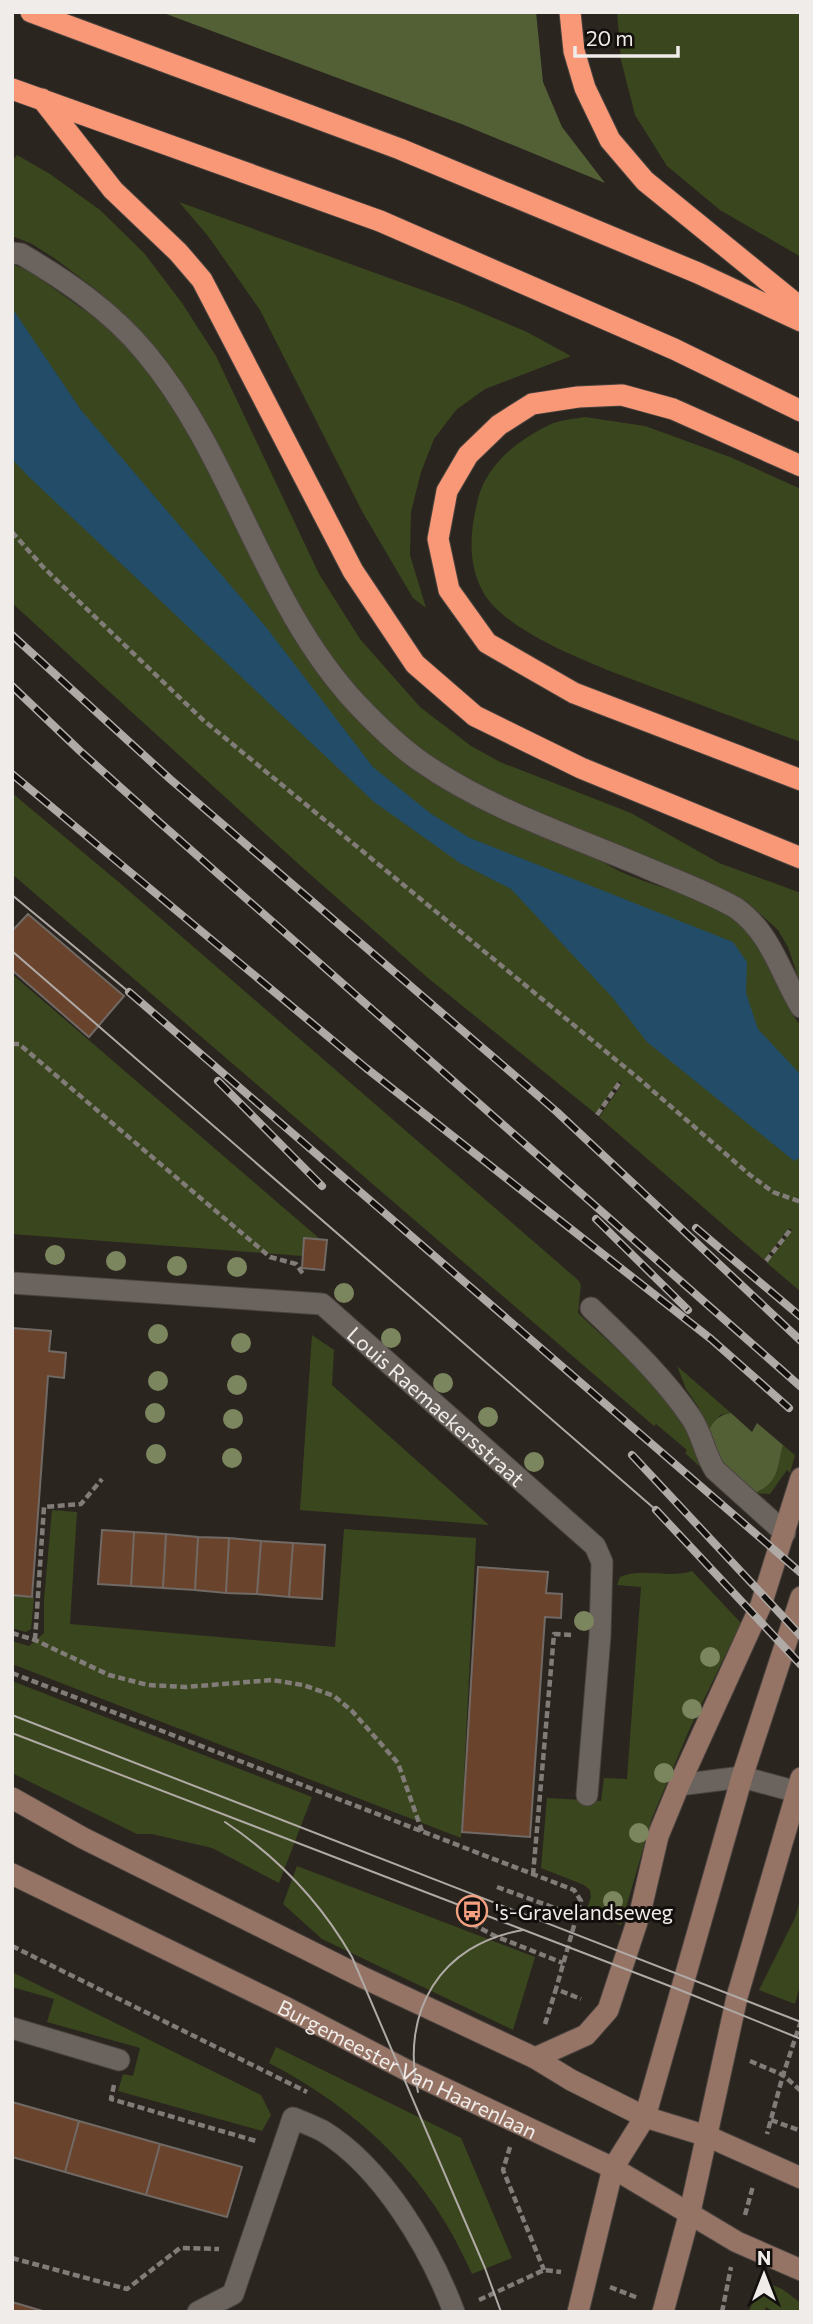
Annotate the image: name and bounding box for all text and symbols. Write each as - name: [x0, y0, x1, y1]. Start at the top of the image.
- scale bar: [575, 14, 678, 58]
- text: 20 m: [586, 25, 634, 50]
- street label: Louis Raemaekersstraat: [343, 1321, 530, 1491]
- bus stop icon: 's-Gravelandseweg: [455, 1894, 489, 1928]
- place label: 's-Gravelandseweg: [495, 1899, 673, 1924]
- street label: Burgemeester Van Haarenlaan: [274, 1993, 542, 2143]
- north arrow: [729, 2240, 799, 2310]
- text: N: [757, 2246, 771, 2269]

